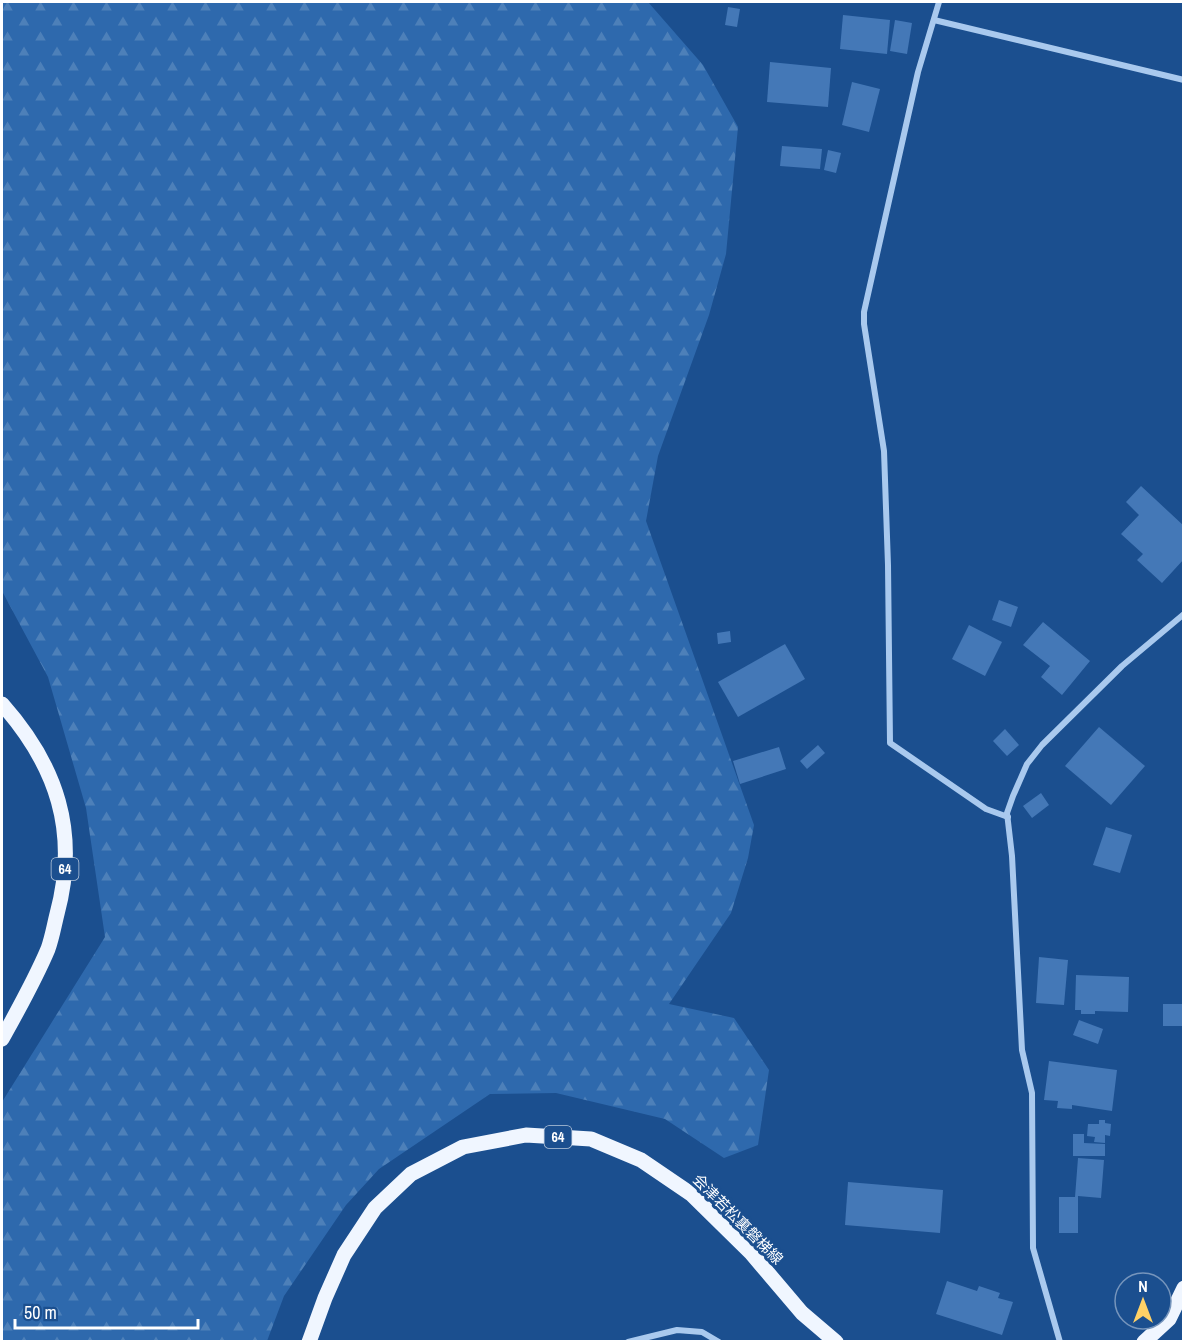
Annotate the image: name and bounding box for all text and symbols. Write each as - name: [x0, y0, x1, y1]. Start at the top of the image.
- road number: 64: [52, 858, 78, 880]
- road number: 64: [544, 1126, 572, 1148]
- street label: 会津若松裏磐梯線: [688, 1169, 788, 1269]
- north arrow: [1113, 1271, 1173, 1331]
- text: N: [1138, 1275, 1148, 1297]
- scale bar: [15, 1292, 198, 1330]
- text: 50 m: [24, 1300, 57, 1325]

